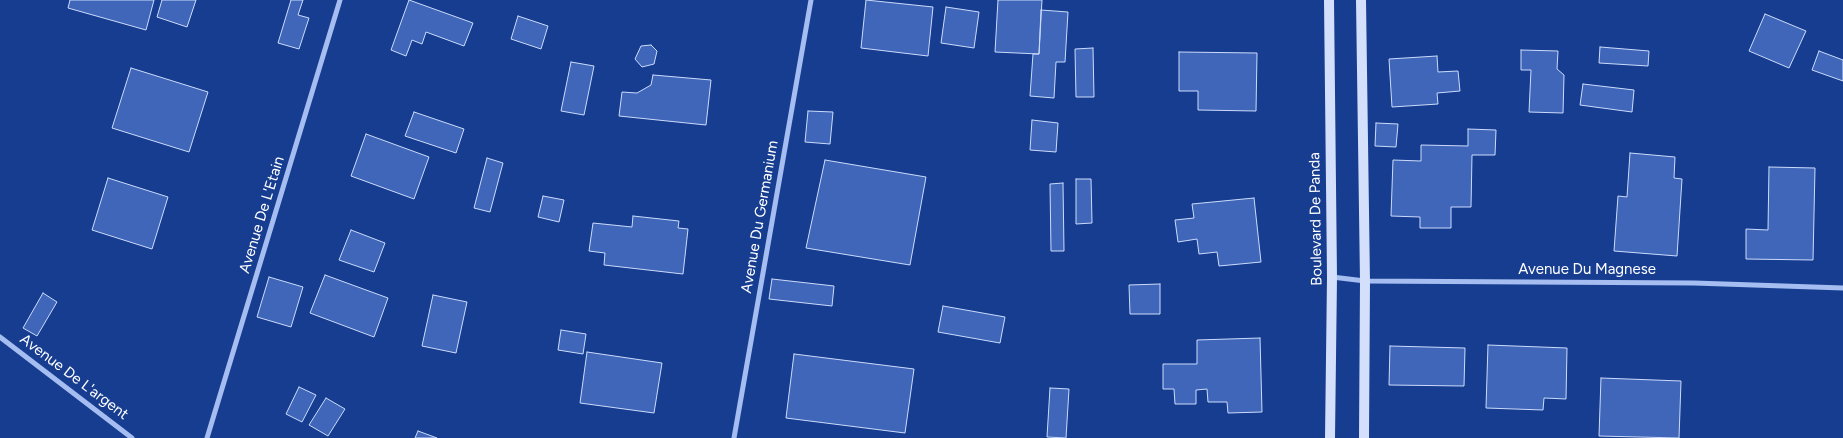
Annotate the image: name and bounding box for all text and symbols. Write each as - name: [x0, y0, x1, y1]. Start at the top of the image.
- street label: Avenue Du Germanium: [738, 139, 782, 295]
- street label: Boulevard De Panda: [1306, 152, 1326, 286]
- street label: Avenue De L'Etain: [236, 154, 288, 276]
- street label: Avenue Du Magnese: [1518, 261, 1656, 279]
- street label: Avenue De L'argent: [16, 330, 132, 424]

